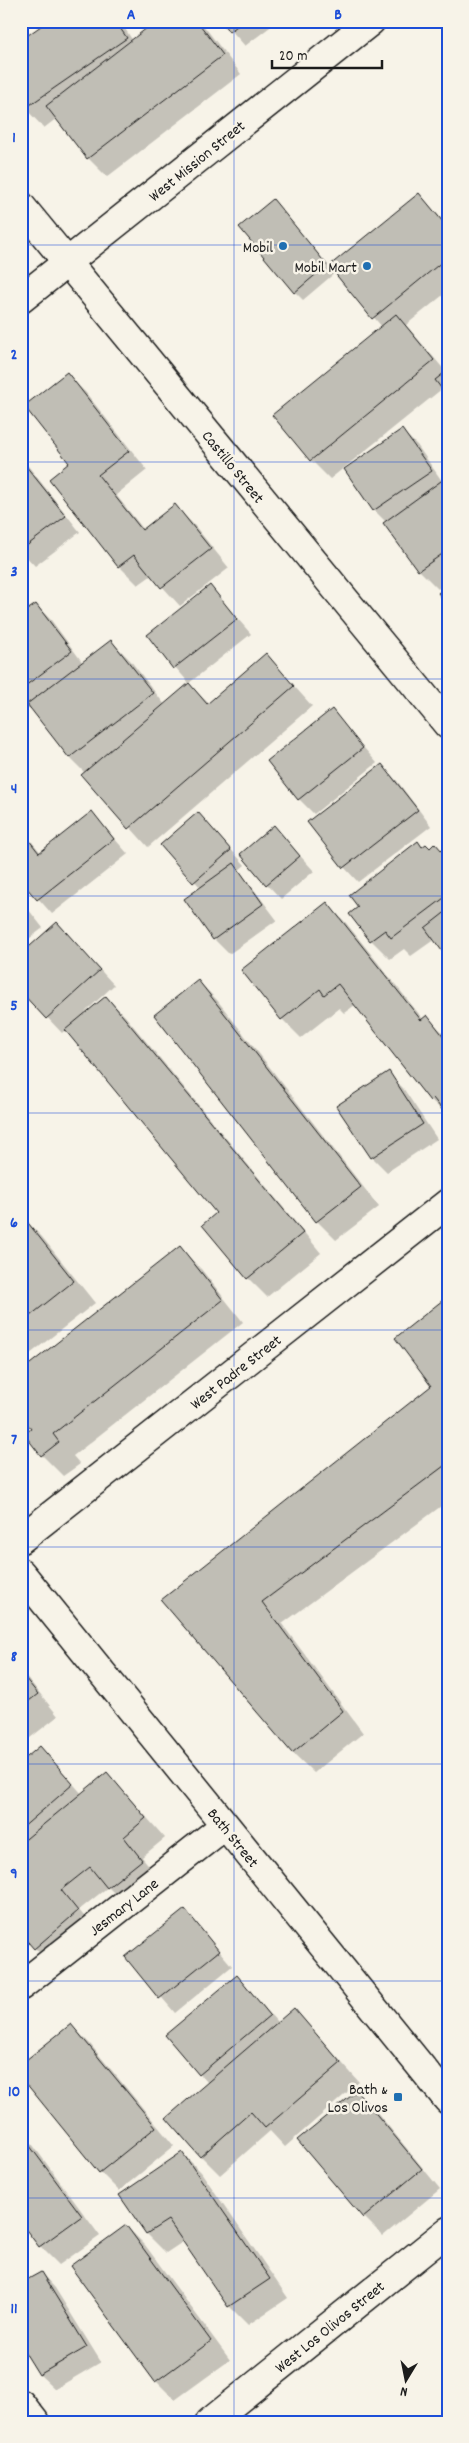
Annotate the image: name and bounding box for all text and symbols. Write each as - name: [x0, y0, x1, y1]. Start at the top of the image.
- text: A: [127, 4, 136, 27]
- text: B: [334, 4, 342, 27]
- scale bar: [272, 38, 382, 70]
- text: 20 m: [279, 46, 307, 68]
- street label: West Mission Street: [144, 116, 251, 208]
- text: 1: [12, 127, 16, 150]
- place label: Mobil: [243, 237, 273, 260]
- marker: Mobil: [277, 240, 289, 252]
- place label: Mobil Mart: [294, 257, 357, 280]
- marker: Mobil Mart: [361, 260, 373, 272]
- text: 2: [11, 344, 18, 367]
- street label: Castillo Street: [195, 426, 269, 509]
- text: 3: [10, 561, 18, 584]
- text: 4: [11, 778, 17, 801]
- text: 5: [10, 995, 18, 1018]
- text: 6: [10, 1212, 18, 1235]
- street label: West Padre Street: [186, 1330, 287, 1416]
- text: 7: [11, 1429, 17, 1452]
- text: 8: [11, 1646, 18, 1669]
- street label: Bath Street: [201, 1804, 263, 1873]
- text: 9: [10, 1863, 18, 1886]
- street label: Jesmary Lane: [85, 1873, 164, 1942]
- place label: Bath & Los Olivos: [327, 2079, 388, 2120]
- text: 10: [8, 2081, 20, 2104]
- marker: Bath & Los Olivos: [392, 2091, 404, 2103]
- street label: West Los Olivos Street: [271, 2276, 391, 2380]
- text: 11: [10, 2298, 18, 2321]
- north arrow: [382, 2356, 432, 2406]
- text: N: [399, 2380, 409, 2401]

